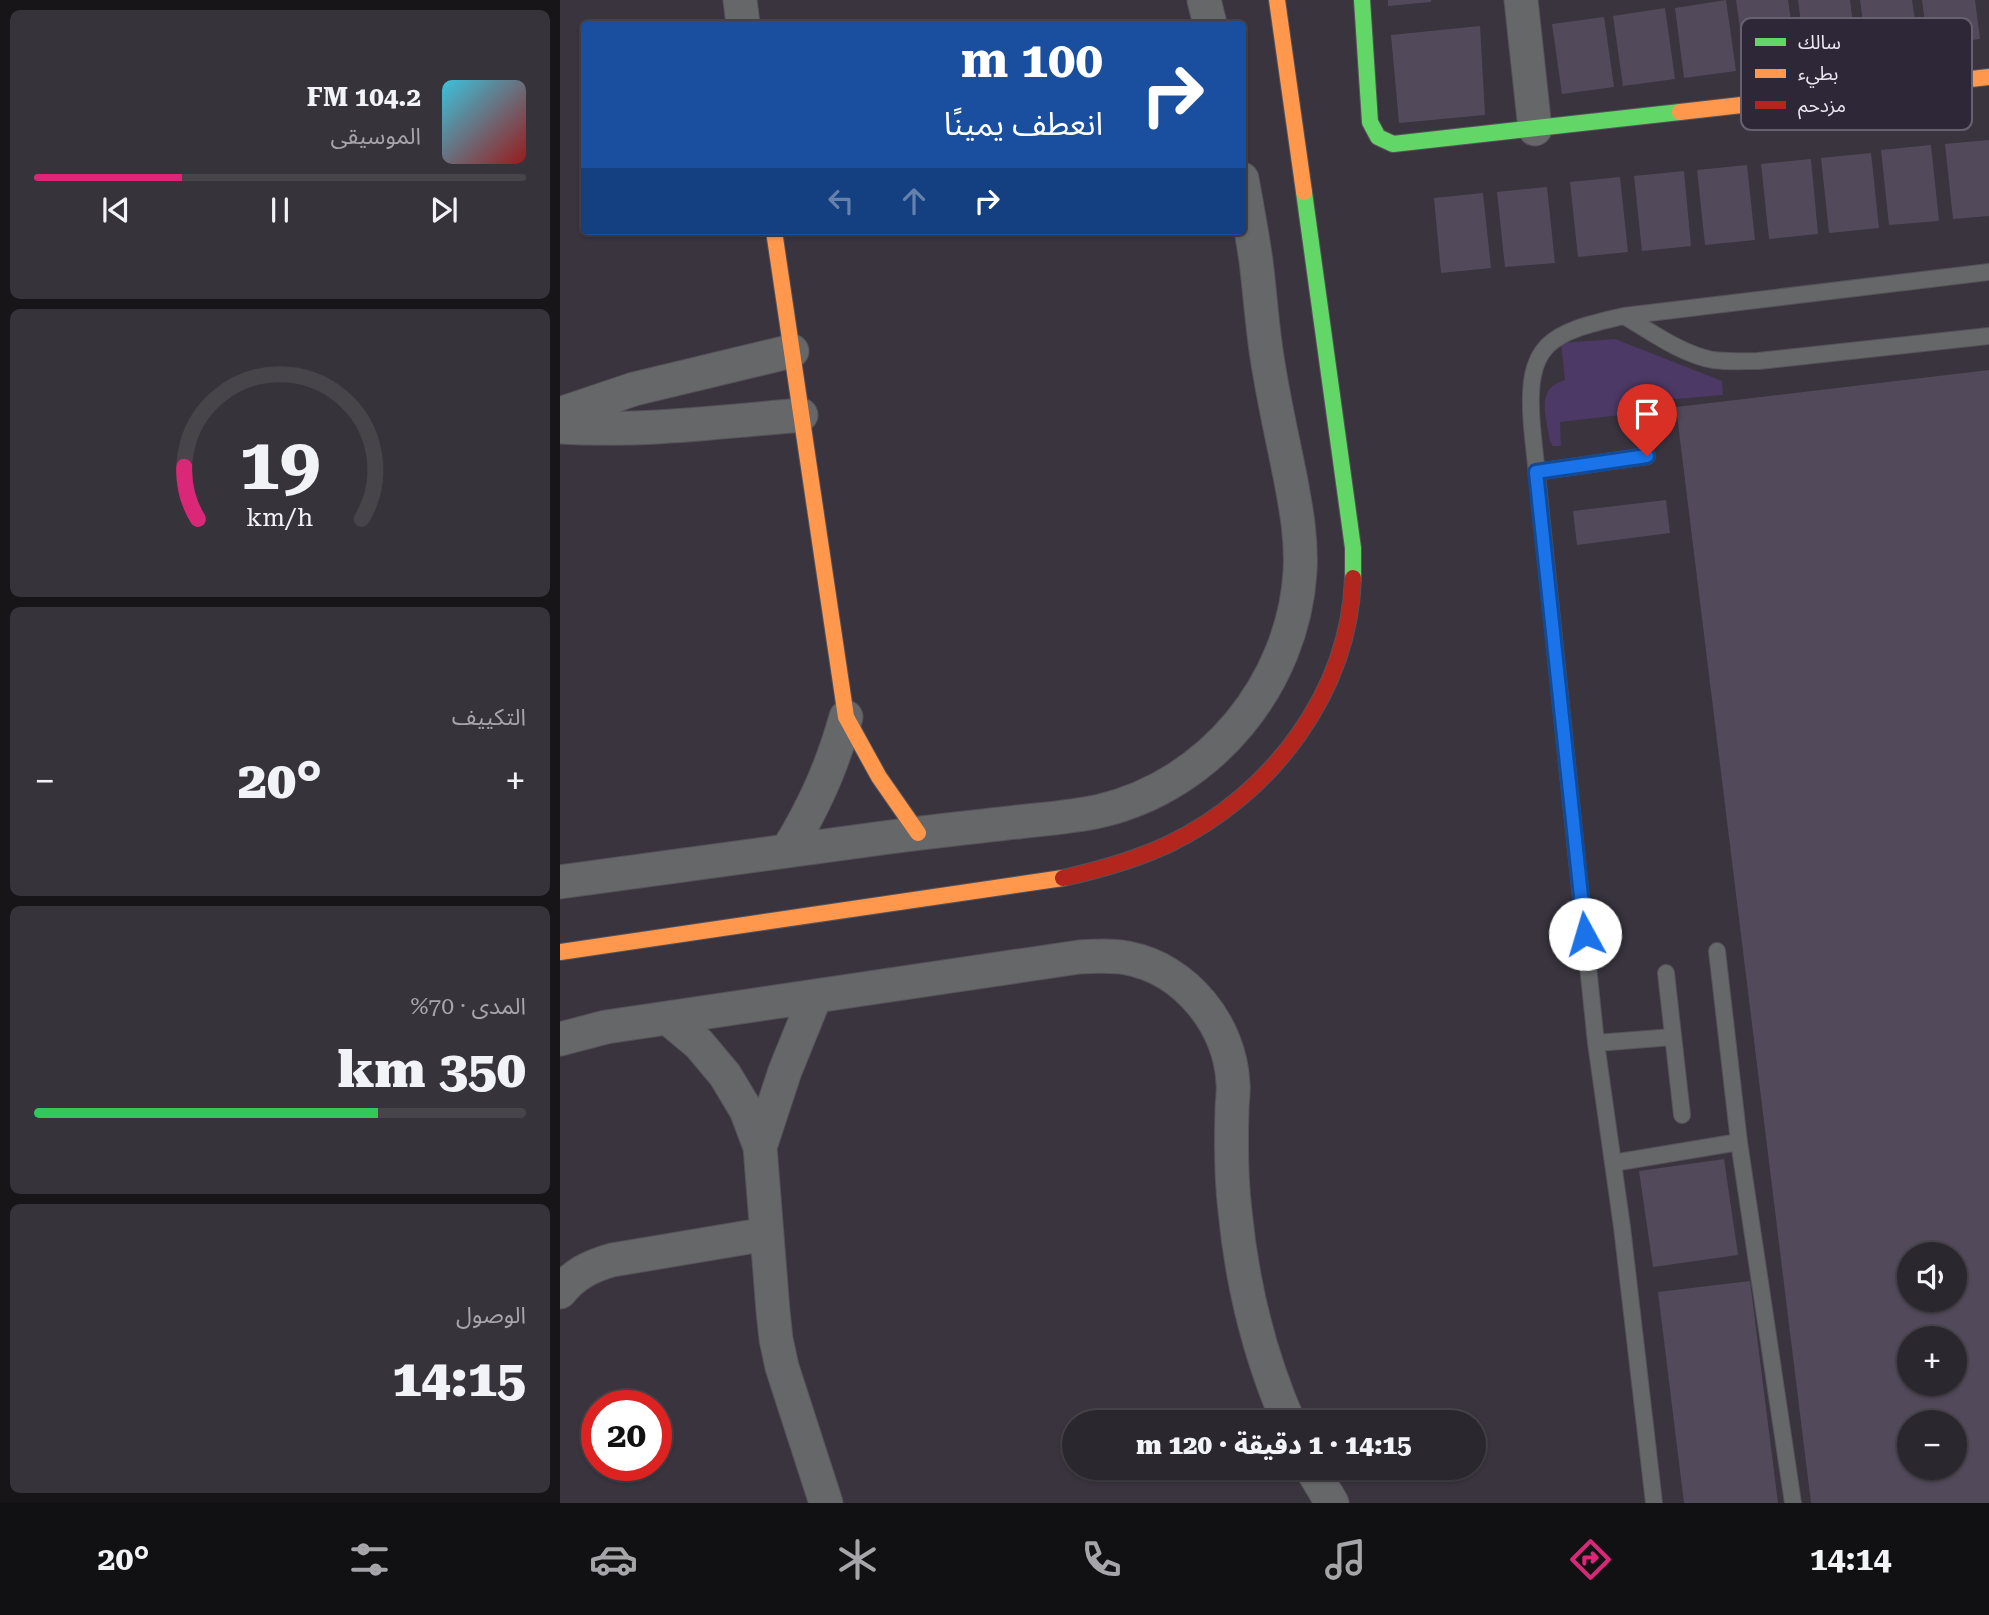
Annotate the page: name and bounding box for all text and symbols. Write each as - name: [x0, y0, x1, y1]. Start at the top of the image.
- legend: [1741, 18, 1972, 130]
- text: سالك: [1798, 31, 1841, 54]
- text: 100 m: [961, 32, 1103, 89]
- icon: right: [1127, 49, 1218, 140]
- text: بطيء: [1798, 62, 1838, 88]
- text: 104.2 FM: [307, 82, 421, 112]
- text: مزدحم: [1798, 94, 1846, 120]
- text: انعطف يمينًا: [944, 105, 1103, 143]
- text: الموسيقى: [330, 123, 421, 150]
- icon: left: [822, 182, 860, 220]
- icon: ahead: [895, 182, 933, 220]
- icon: right: [968, 182, 1006, 220]
- icon: previous: [97, 191, 135, 229]
- icon: pause: [261, 191, 299, 229]
- icon: next: [425, 191, 463, 229]
- pin: [1617, 384, 1677, 456]
- icon: arrive: [1628, 395, 1666, 433]
- text: 19: [239, 422, 321, 507]
- text: km/h: [247, 503, 313, 532]
- text: التكييف: [452, 704, 526, 731]
- text: 20°: [238, 750, 322, 811]
- text: −: [34, 759, 55, 803]
- text: +: [505, 759, 526, 803]
- position arrow: [1548, 897, 1622, 971]
- text: المدى · 70%: [410, 993, 526, 1020]
- text: 350 km: [338, 1039, 526, 1100]
- map controls: [1897, 1242, 1967, 1480]
- button: sound: [1897, 1242, 1967, 1312]
- text: الوصول: [456, 1302, 526, 1329]
- button: +: [1897, 1326, 1967, 1396]
- text: 14:15: [392, 1348, 526, 1409]
- speed limit sign: 20: [581, 1390, 672, 1481]
- button: −: [1897, 1410, 1967, 1480]
- text: 14:15 · 1 دقيقة · 120 m: [1136, 1430, 1412, 1460]
- icon: filters: [345, 1535, 394, 1584]
- icon: car: [589, 1535, 638, 1584]
- icon: climate: [833, 1535, 882, 1584]
- icon: phone: [1077, 1535, 1126, 1584]
- icon: music: [1321, 1535, 1370, 1584]
- icon: directions: [1566, 1535, 1615, 1584]
- text: 20°: [98, 1540, 149, 1578]
- text: 14:14: [1810, 1540, 1891, 1578]

